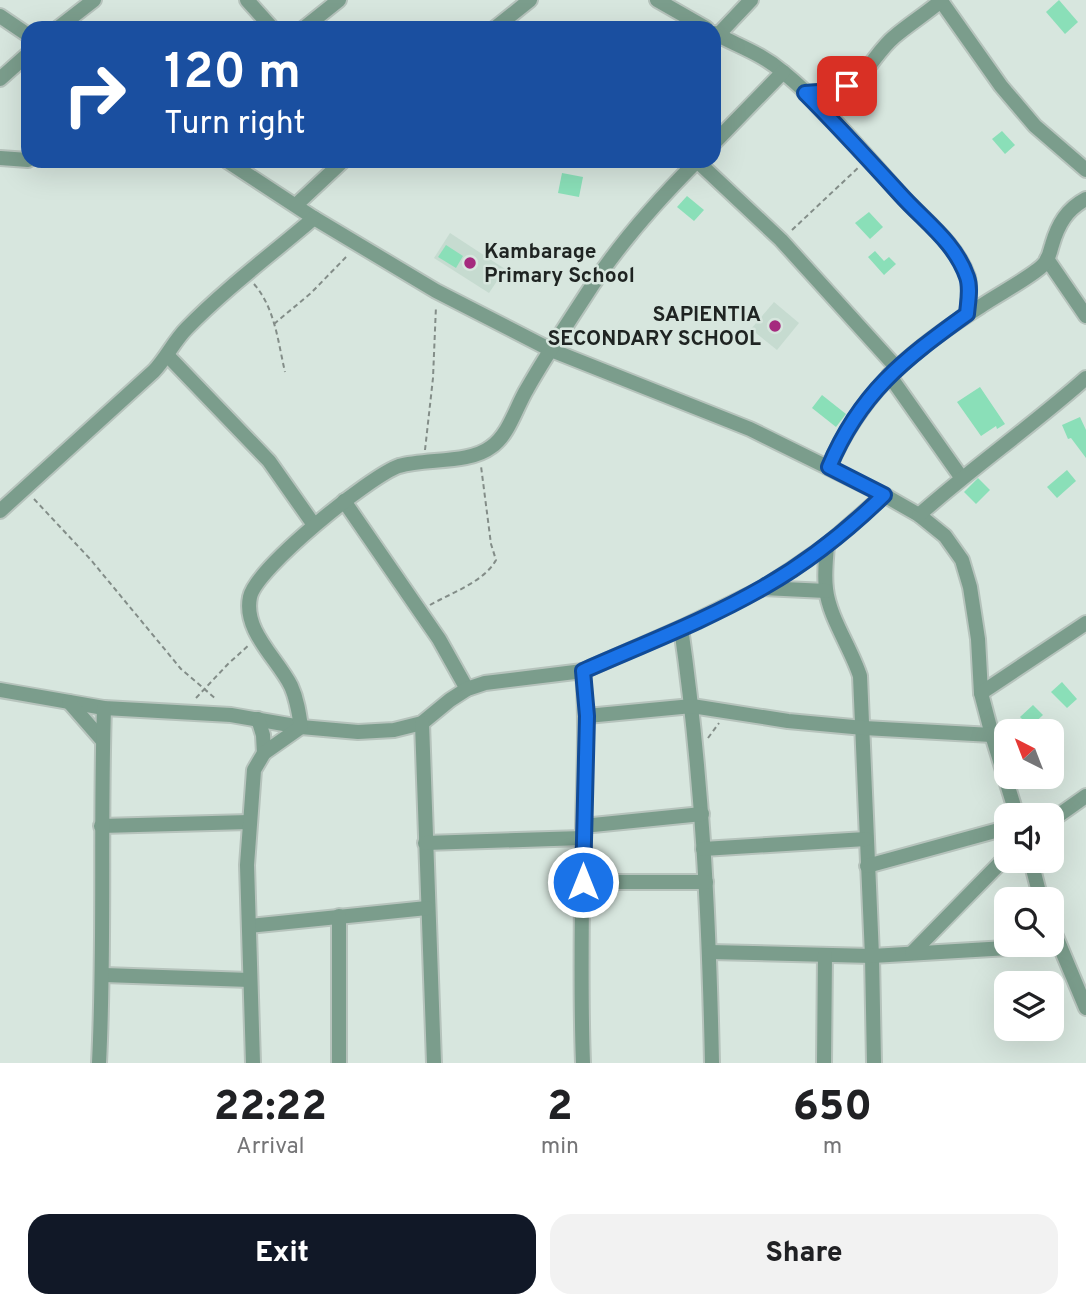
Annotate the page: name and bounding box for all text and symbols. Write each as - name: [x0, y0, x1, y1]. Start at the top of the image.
- text: 120 m: [164, 44, 301, 106]
- icon: right: [49, 49, 140, 140]
- pin: [817, 56, 877, 116]
- icon: arrive: [828, 67, 866, 105]
- text: Turn right: [164, 105, 306, 145]
- place label: Kambarage Primary School: [484, 239, 635, 290]
- marker: Kambarage Primary School: [462, 255, 478, 271]
- place label: SAPIENTIA SECONDARY SCHOOL: [547, 302, 761, 353]
- marker: SAPIENTIA SECONDARY SCHOOL: [767, 318, 783, 334]
- north arrow: [994, 719, 1064, 789]
- map controls: [994, 719, 1064, 1041]
- button: sound: [994, 803, 1064, 873]
- position arrow: [546, 845, 620, 919]
- button: search: [994, 887, 1064, 957]
- button: layers: [994, 971, 1064, 1041]
- text: 22:22: [214, 1082, 327, 1135]
- text: 2: [547, 1082, 573, 1135]
- text: 650: [793, 1082, 872, 1135]
- text: Arrival: [236, 1133, 305, 1162]
- text: min: [541, 1133, 579, 1162]
- text: m: [823, 1133, 842, 1162]
- button: Exit: [28, 1214, 536, 1294]
- button: Share: [550, 1214, 1058, 1294]

